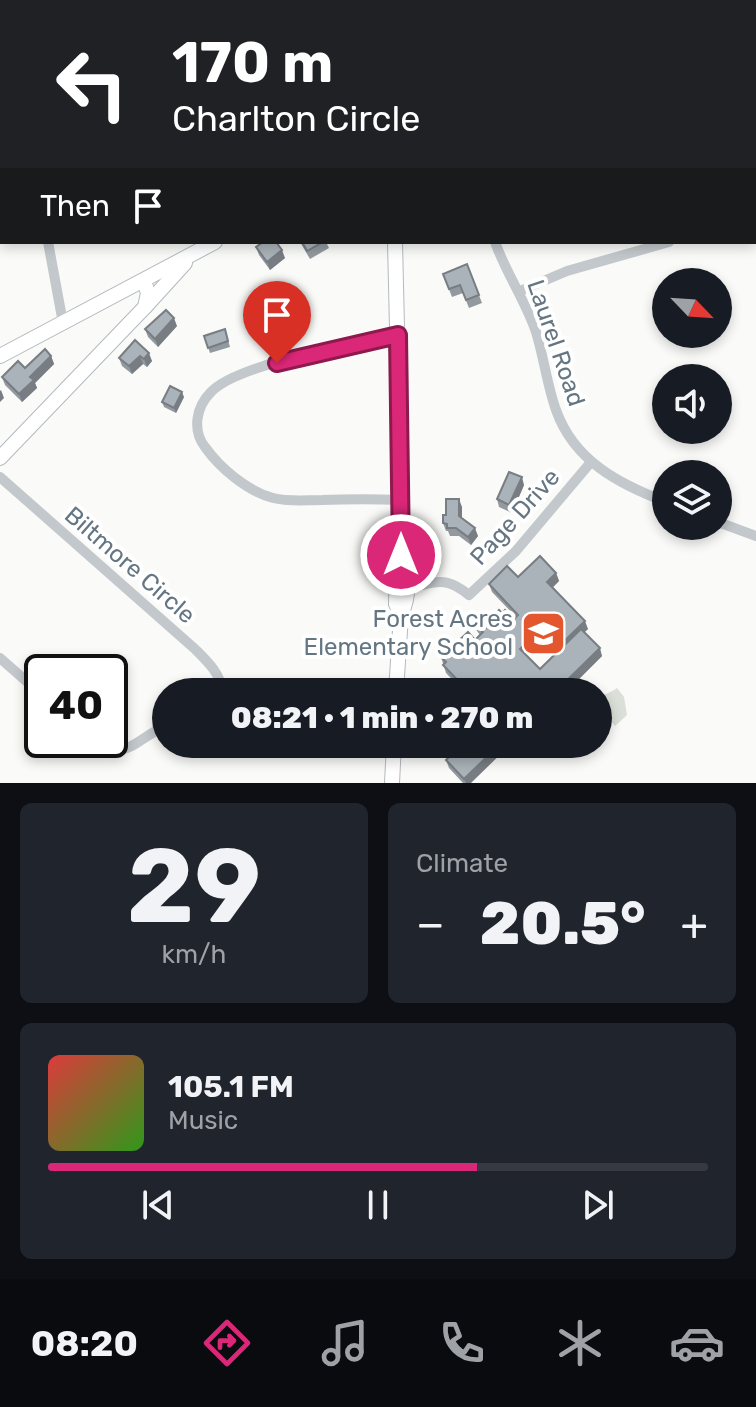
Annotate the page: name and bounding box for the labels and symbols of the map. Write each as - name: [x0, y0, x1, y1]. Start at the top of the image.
- north arrow: [652, 268, 732, 348]
- street label: Laurel Road: [521, 276, 591, 410]
- pin: [243, 281, 311, 363]
- street label: Page Drive: [465, 463, 565, 571]
- street label: Biltmore Circle: [59, 501, 201, 629]
- position arrow: [359, 513, 443, 597]
- place label: Forest Acres Elementary School: [304, 605, 513, 661]
- school or university icon: Forest Acres Elementary School: [520, 609, 568, 657]
- speed limit sign: 40: [24, 654, 128, 758]

